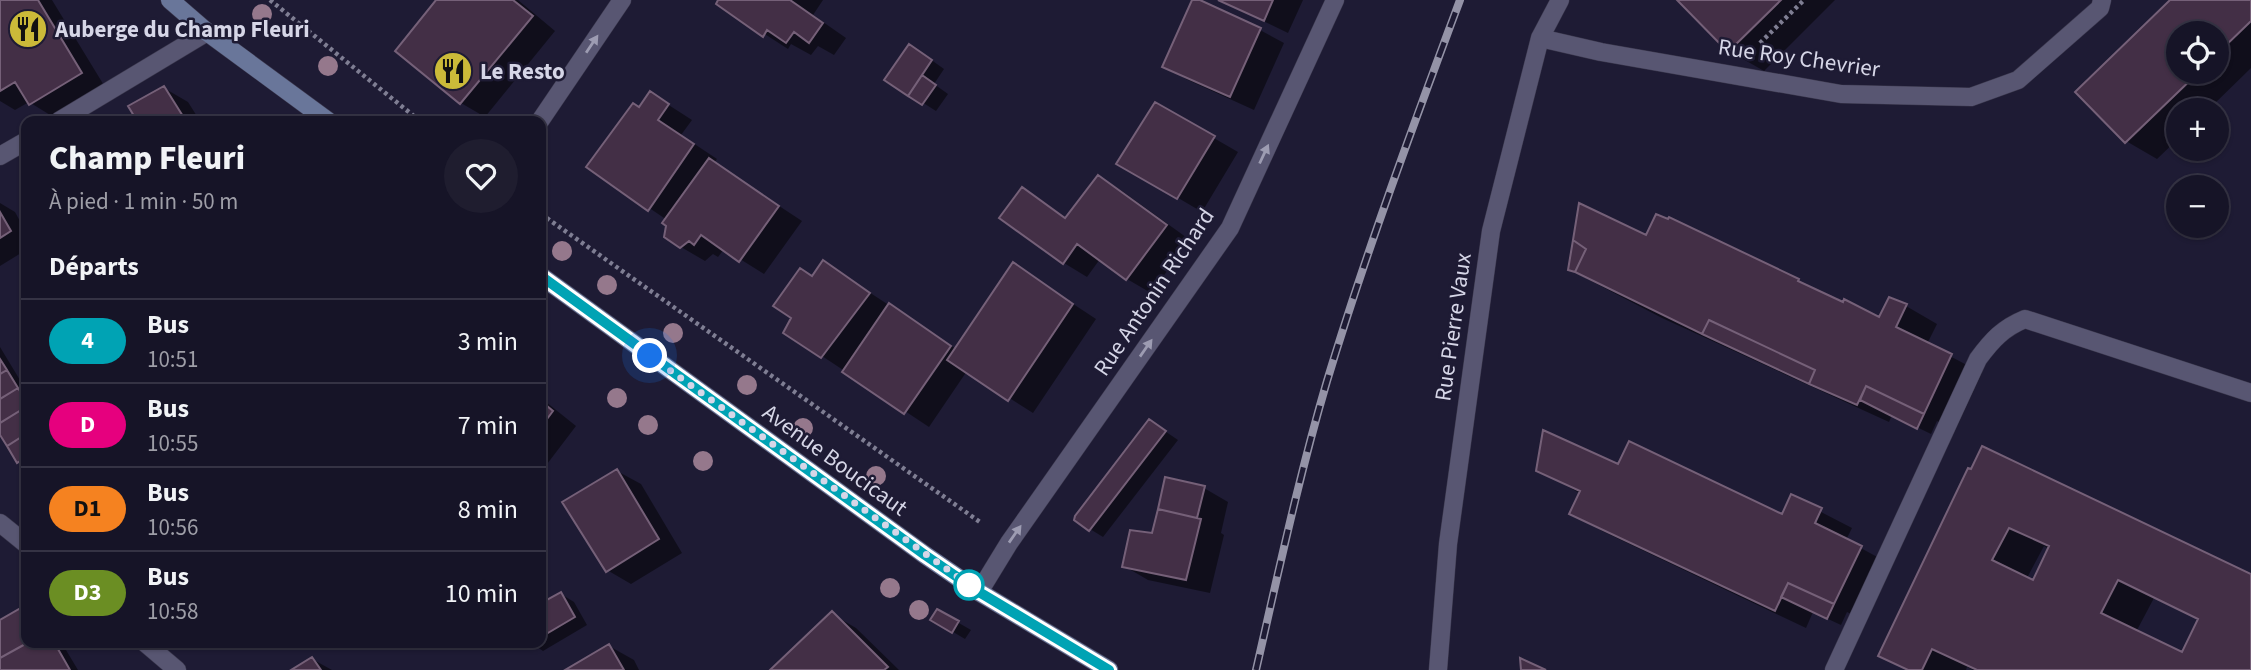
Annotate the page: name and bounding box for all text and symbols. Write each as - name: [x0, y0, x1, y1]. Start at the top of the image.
- restaurant icon: Auberge du Champ Fleuri: [7, 8, 49, 50]
- place label: Auberge du Champ Fleuri: [54, 13, 310, 46]
- map controls: [2166, 21, 2229, 238]
- button: locate: [2166, 21, 2229, 84]
- street label: Rue Roy Chevrier: [1716, 30, 1883, 86]
- one-way arrow: [585, 35, 599, 53]
- restaurant icon: Le Resto: [432, 50, 474, 92]
- place label: Le Resto: [480, 55, 565, 88]
- button: +: [2166, 98, 2229, 161]
- text: Champ Fleuri: [49, 135, 245, 182]
- button: heart: [444, 139, 518, 213]
- one-way arrow: [1258, 144, 1270, 164]
- button: −: [2166, 175, 2229, 238]
- text: À pied · 1 min · 50 m: [49, 185, 238, 218]
- street label: Rue Antonin Richard: [1086, 202, 1222, 382]
- text: Départs: [49, 248, 139, 285]
- street label: Rue Pierre Vaux: [1426, 251, 1480, 403]
- text: Bus: [147, 306, 189, 343]
- text: 4: [81, 323, 94, 358]
- text: 3 min: [458, 323, 518, 360]
- your location: [632, 338, 667, 373]
- one-way arrow: [1139, 339, 1153, 357]
- text: 10:51: [147, 343, 198, 376]
- text: Bus: [147, 390, 189, 427]
- street label: Avenue Boucicaut: [756, 396, 915, 524]
- text: D: [80, 407, 95, 442]
- text: 7 min: [458, 407, 518, 444]
- text: 10:55: [147, 427, 198, 460]
- text: Bus: [147, 474, 189, 511]
- text: D1: [74, 491, 101, 526]
- text: 8 min: [458, 491, 518, 528]
- text: 10:56: [147, 511, 198, 544]
- one-way arrow: [1008, 525, 1022, 543]
- text: Bus: [147, 558, 189, 595]
- unlabelled marker: [954, 570, 984, 600]
- text: D3: [74, 575, 101, 610]
- text: 10 min: [445, 575, 518, 612]
- text: 10:58: [147, 595, 198, 628]

